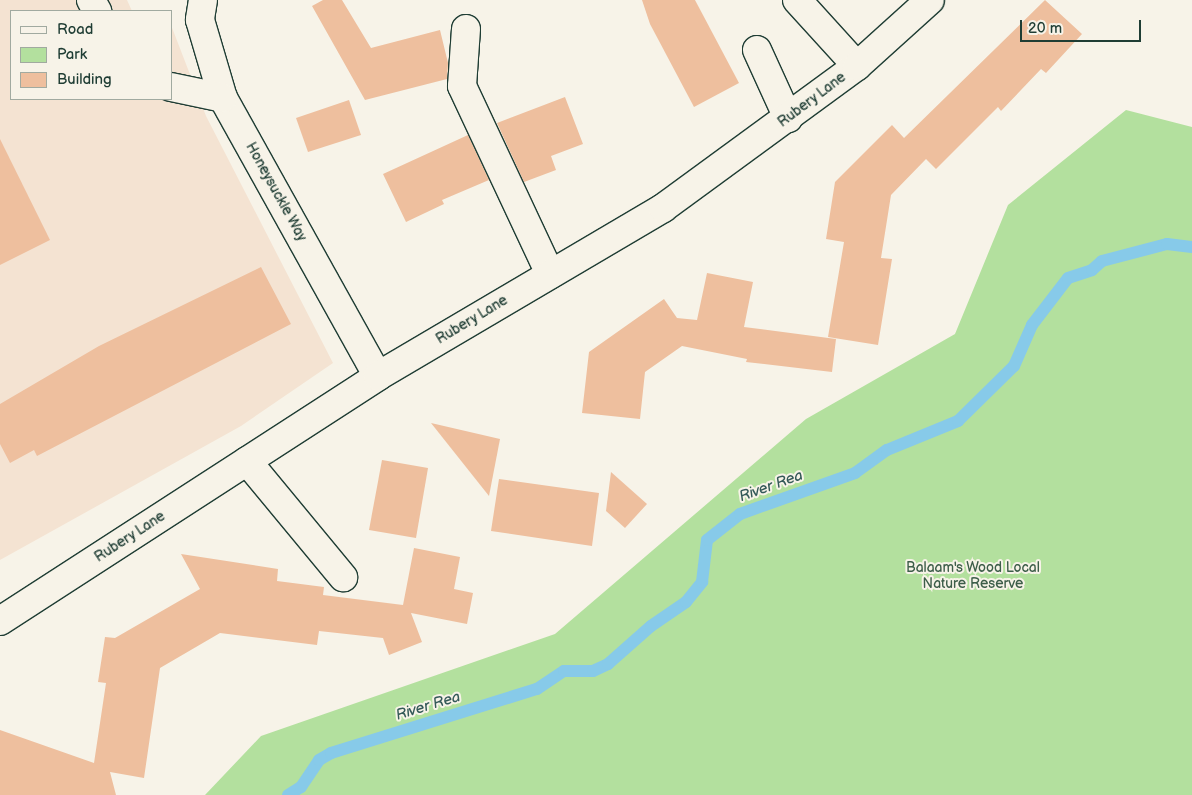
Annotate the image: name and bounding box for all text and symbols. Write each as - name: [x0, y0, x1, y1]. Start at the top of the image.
- legend: [10, 10, 172, 100]
- scale bar: [1022, 10, 1143, 42]
- text: 20 m: [1028, 19, 1062, 38]
- text: Road: [57, 20, 93, 39]
- text: Park: [57, 45, 87, 64]
- street label: Rubery Lane: [774, 69, 850, 131]
- text: Building: [57, 70, 112, 89]
- street label: Honeysuckle Way: [242, 139, 310, 245]
- street label: Rubery Lane: [433, 292, 511, 348]
- water label: River Rea: [737, 466, 805, 506]
- street label: Rubery Lane: [91, 508, 169, 566]
- park label: Balaam's Wood Local Nature Reserve: [906, 560, 1040, 592]
- water label: River Rea: [394, 688, 462, 724]

